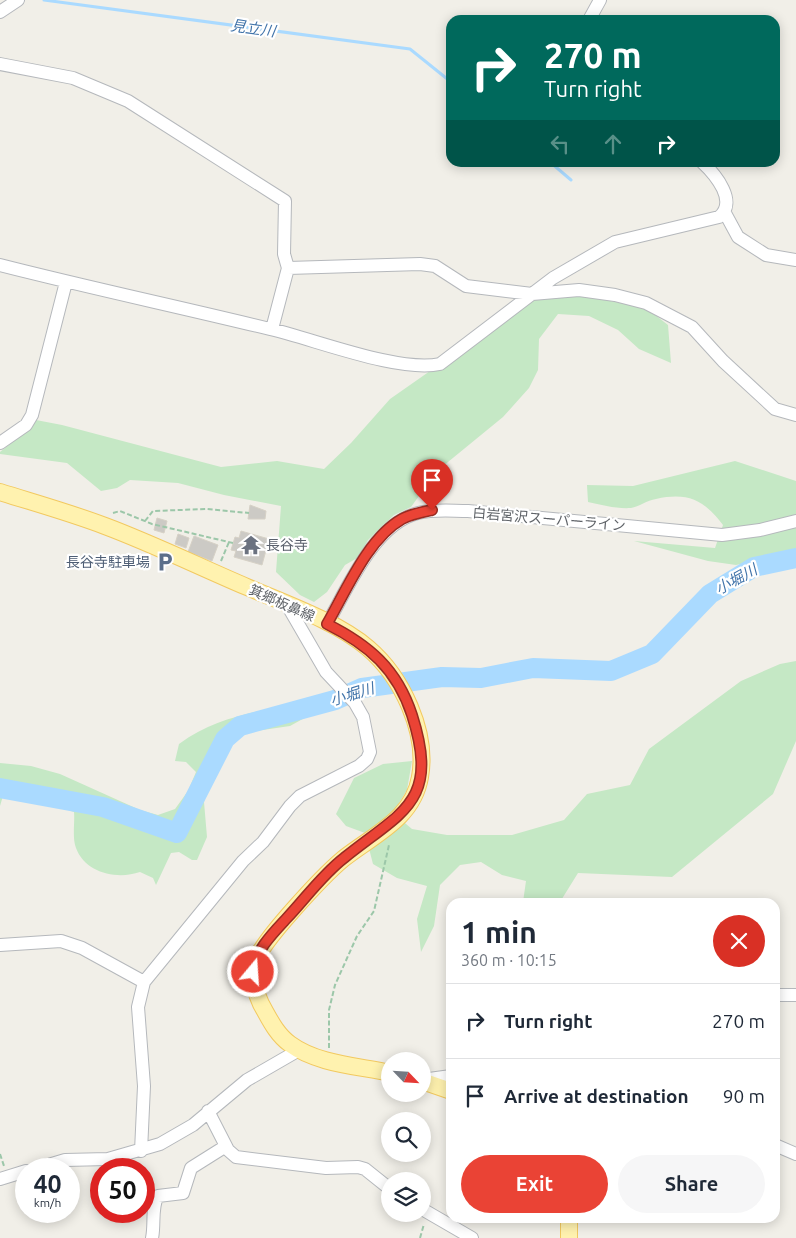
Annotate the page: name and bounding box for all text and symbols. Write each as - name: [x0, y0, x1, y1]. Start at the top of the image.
- water label: 見立川: [230, 16, 278, 40]
- icon: right: [461, 35, 526, 100]
- text: 270 m: [544, 35, 642, 75]
- text: Turn right: [544, 76, 642, 101]
- icon: left: [546, 130, 574, 158]
- icon: ahead: [599, 130, 627, 158]
- icon: right: [652, 130, 680, 158]
- pin: [411, 459, 453, 510]
- icon: arrive: [418, 466, 446, 494]
- street label: 白岩宮沢スーパーライン: [472, 504, 626, 534]
- temple icon: 長谷寺: [240, 534, 262, 556]
- place label: 長谷寺: [266, 537, 308, 553]
- parking icon: 長谷寺駐車場: [154, 551, 176, 573]
- place label: 長谷寺駐車場: [66, 554, 150, 570]
- water label: 小堀川: [712, 560, 762, 597]
- street label: 箕郷板鼻線: [247, 581, 317, 625]
- water label: 小堀川: [328, 679, 378, 709]
- text: 1 min: [461, 915, 537, 949]
- button: close: [713, 915, 765, 967]
- position arrow: [226, 945, 278, 997]
- text: 360 m · 10:15: [461, 951, 557, 969]
- icon: right: [461, 1007, 489, 1035]
- text: Turn right: [504, 1010, 592, 1032]
- text: 270 m: [712, 1010, 765, 1032]
- north arrow: [381, 1052, 431, 1102]
- map controls: [381, 1052, 431, 1222]
- icon: arrive: [461, 1082, 489, 1110]
- text: Arrive at destination: [504, 1085, 689, 1107]
- text: 90 m: [723, 1085, 765, 1107]
- button: search: [381, 1112, 431, 1162]
- button: Exit: [461, 1155, 608, 1213]
- button: Share: [618, 1155, 765, 1213]
- speed limit sign: 50: [90, 1158, 155, 1223]
- text: 40: [33, 1170, 62, 1198]
- button: layers: [381, 1172, 431, 1222]
- text: km/h: [34, 1196, 61, 1209]

